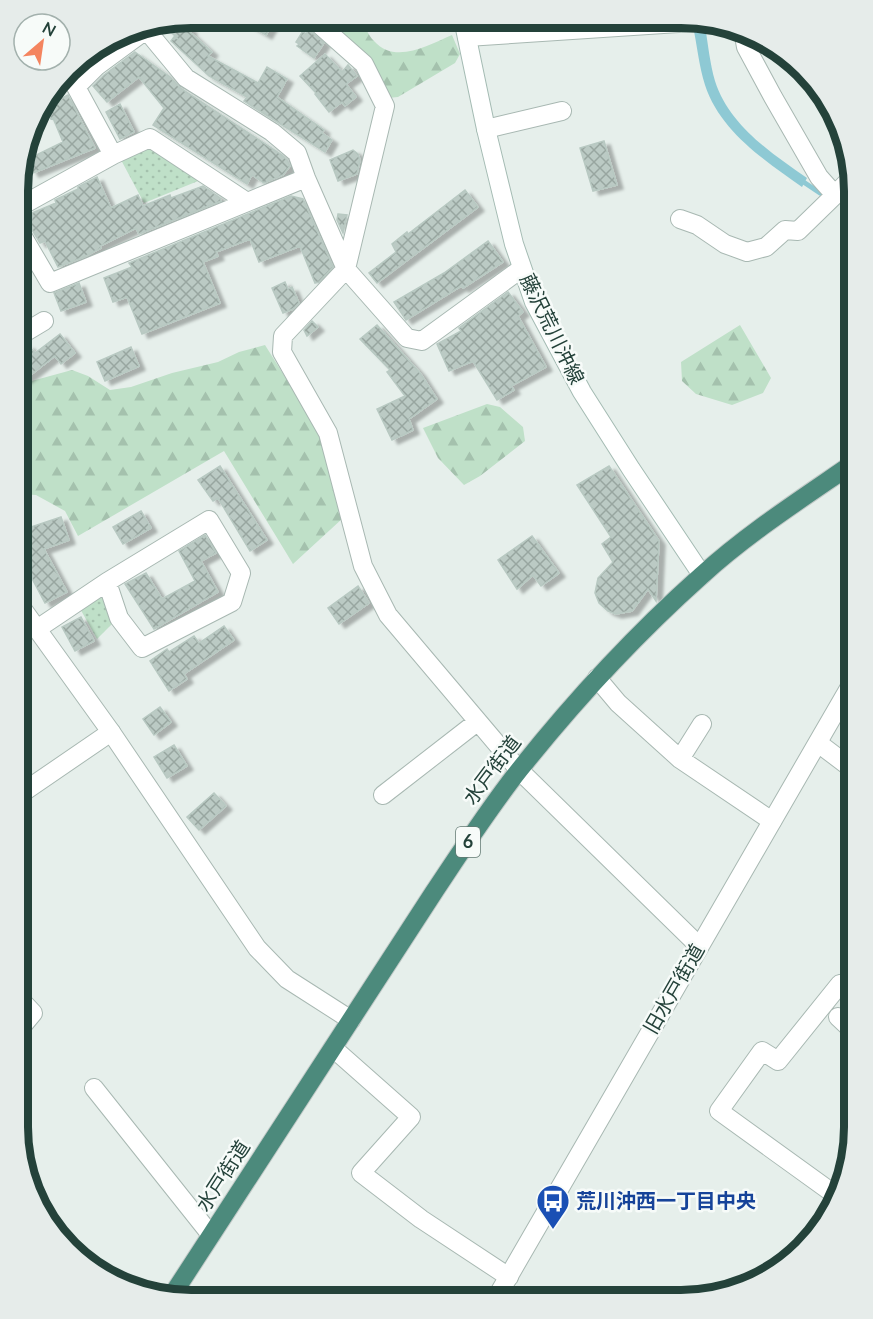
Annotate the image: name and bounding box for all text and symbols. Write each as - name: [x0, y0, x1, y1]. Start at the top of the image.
- north arrow: [12, 12, 72, 72]
- text: N: [40, 17, 60, 40]
- street label: 藤沢荒川沖線: [516, 269, 590, 388]
- street label: 水戸街道: [458, 730, 525, 809]
- road number: 6: [456, 827, 480, 857]
- street label: 旧水戸街道: [638, 939, 709, 1038]
- street label: 水戸街道: [190, 1135, 254, 1216]
- bus stop icon: 荒川沖西一丁目中央: [535, 1183, 571, 1230]
- place label: 荒川沖西一丁目中央: [576, 1188, 756, 1212]

